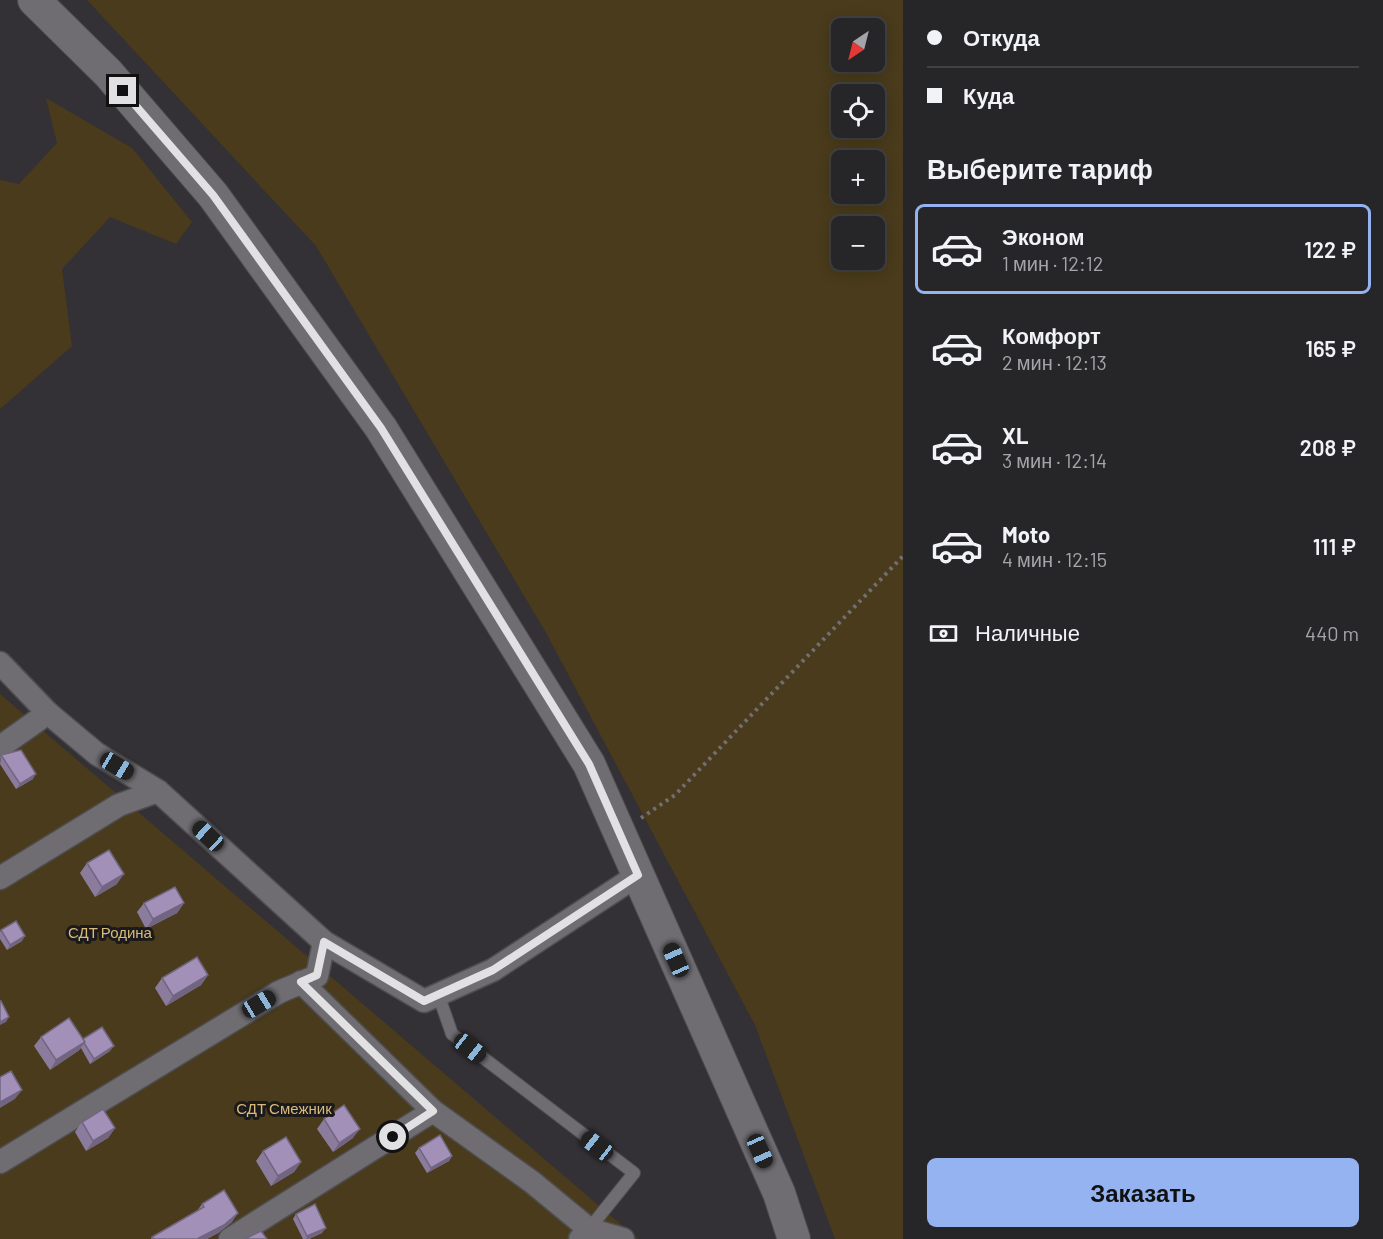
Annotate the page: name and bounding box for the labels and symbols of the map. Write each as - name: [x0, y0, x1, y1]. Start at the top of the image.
- north arrow: [831, 18, 885, 72]
- route end: [109, 77, 136, 104]
- car: [97, 749, 137, 783]
- car: [189, 817, 227, 855]
- park label: СДТ Родина: [68, 923, 153, 941]
- car: [660, 940, 692, 980]
- car: [239, 987, 279, 1021]
- car: [450, 1030, 490, 1066]
- park label: СДТ Смежник: [236, 1099, 332, 1117]
- route start: [379, 1123, 406, 1150]
- car: [577, 1128, 617, 1164]
- car: [744, 1131, 776, 1171]

